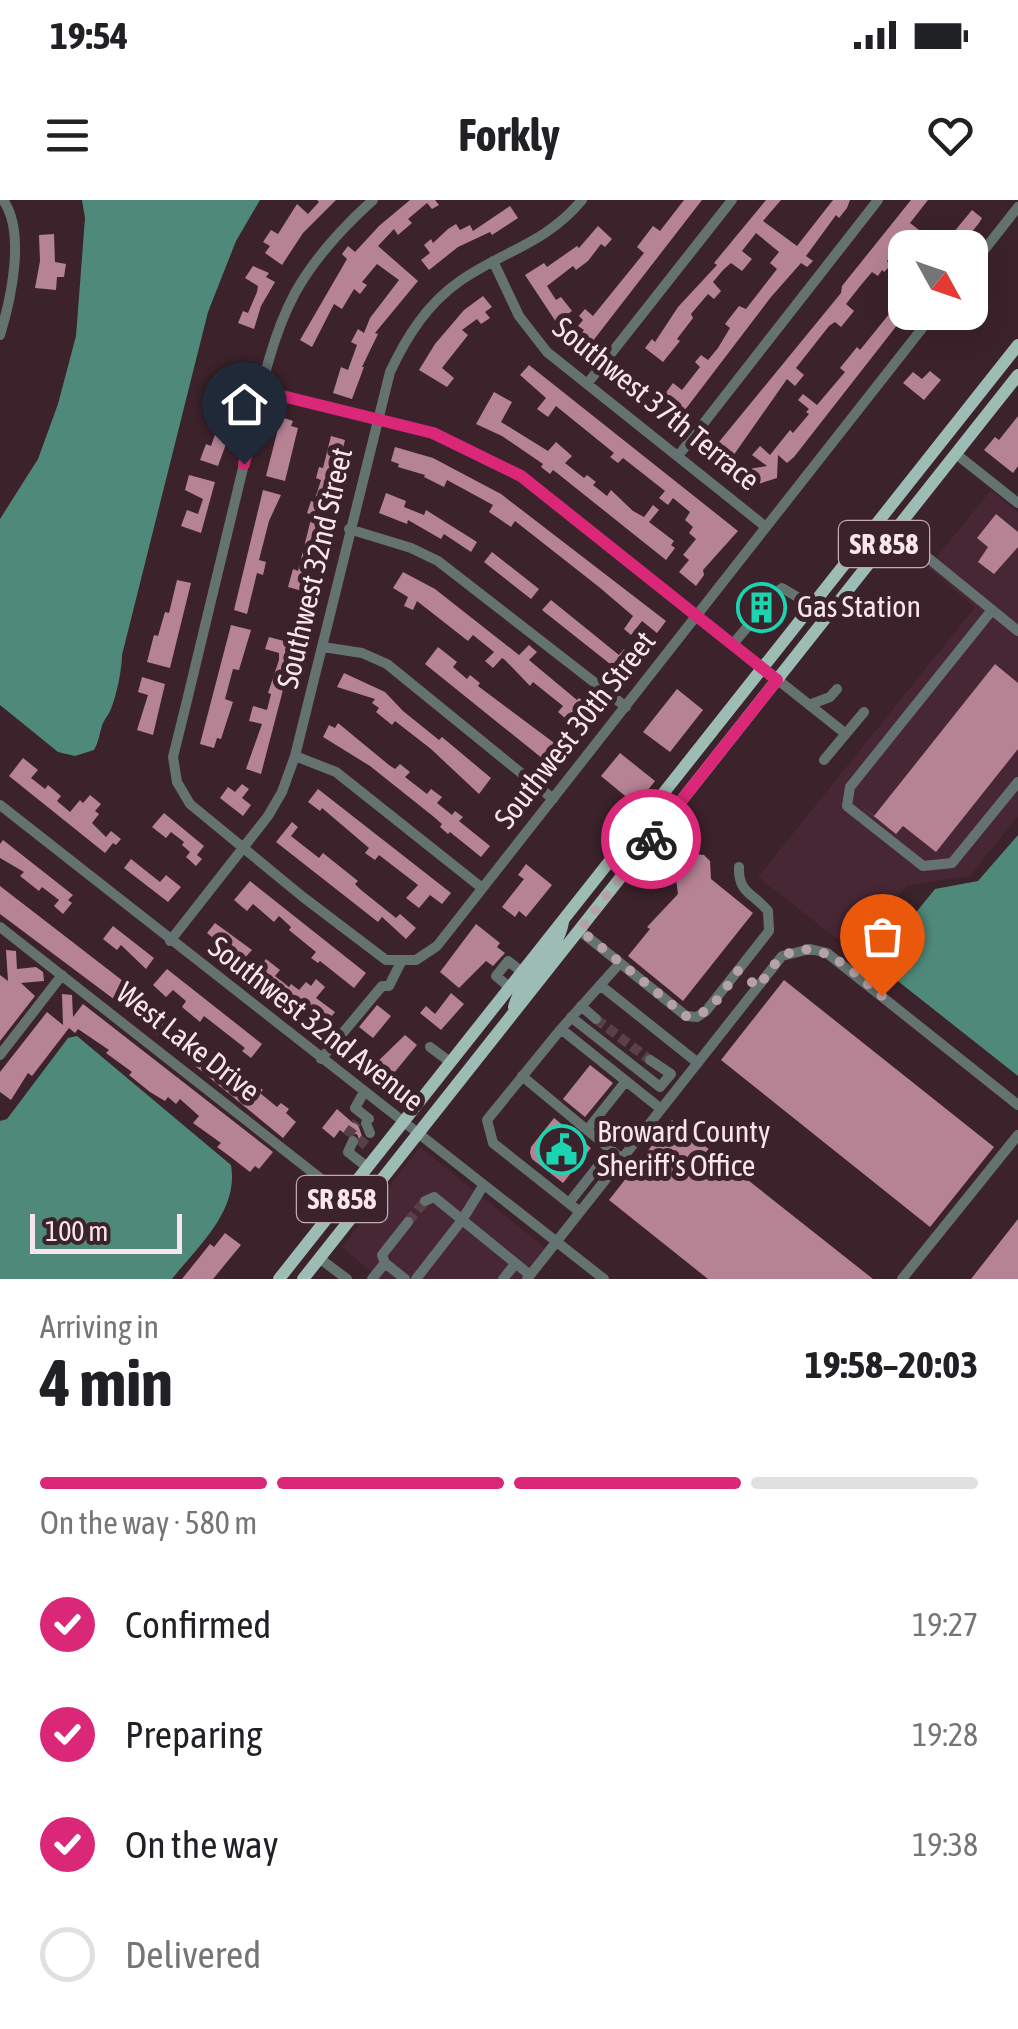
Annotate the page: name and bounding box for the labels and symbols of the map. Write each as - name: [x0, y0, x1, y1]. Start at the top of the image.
- north arrow: [888, 230, 988, 330]
- street label: Southwest 37th Terrace: [547, 310, 766, 497]
- pin: [202, 362, 287, 465]
- street label: Southwest 32nd Street: [270, 444, 358, 691]
- road number: SR 858: [839, 521, 929, 567]
- building icon: Gas Station: [736, 581, 788, 633]
- place label: Gas Station: [797, 589, 921, 623]
- street label: Southwest 30th Street: [487, 624, 662, 835]
- courier: [601, 789, 701, 889]
- pin: [840, 894, 925, 997]
- street label: Southwest 32nd Avenue: [202, 929, 431, 1118]
- street label: West Lake Drive: [110, 975, 267, 1108]
- place label: Broward County Sheriff's Office: [597, 1114, 770, 1182]
- public building icon: Broward County Sheriff's Office: [536, 1123, 588, 1175]
- road number: SR 858: [297, 1176, 387, 1222]
- scale bar: [30, 1209, 182, 1254]

